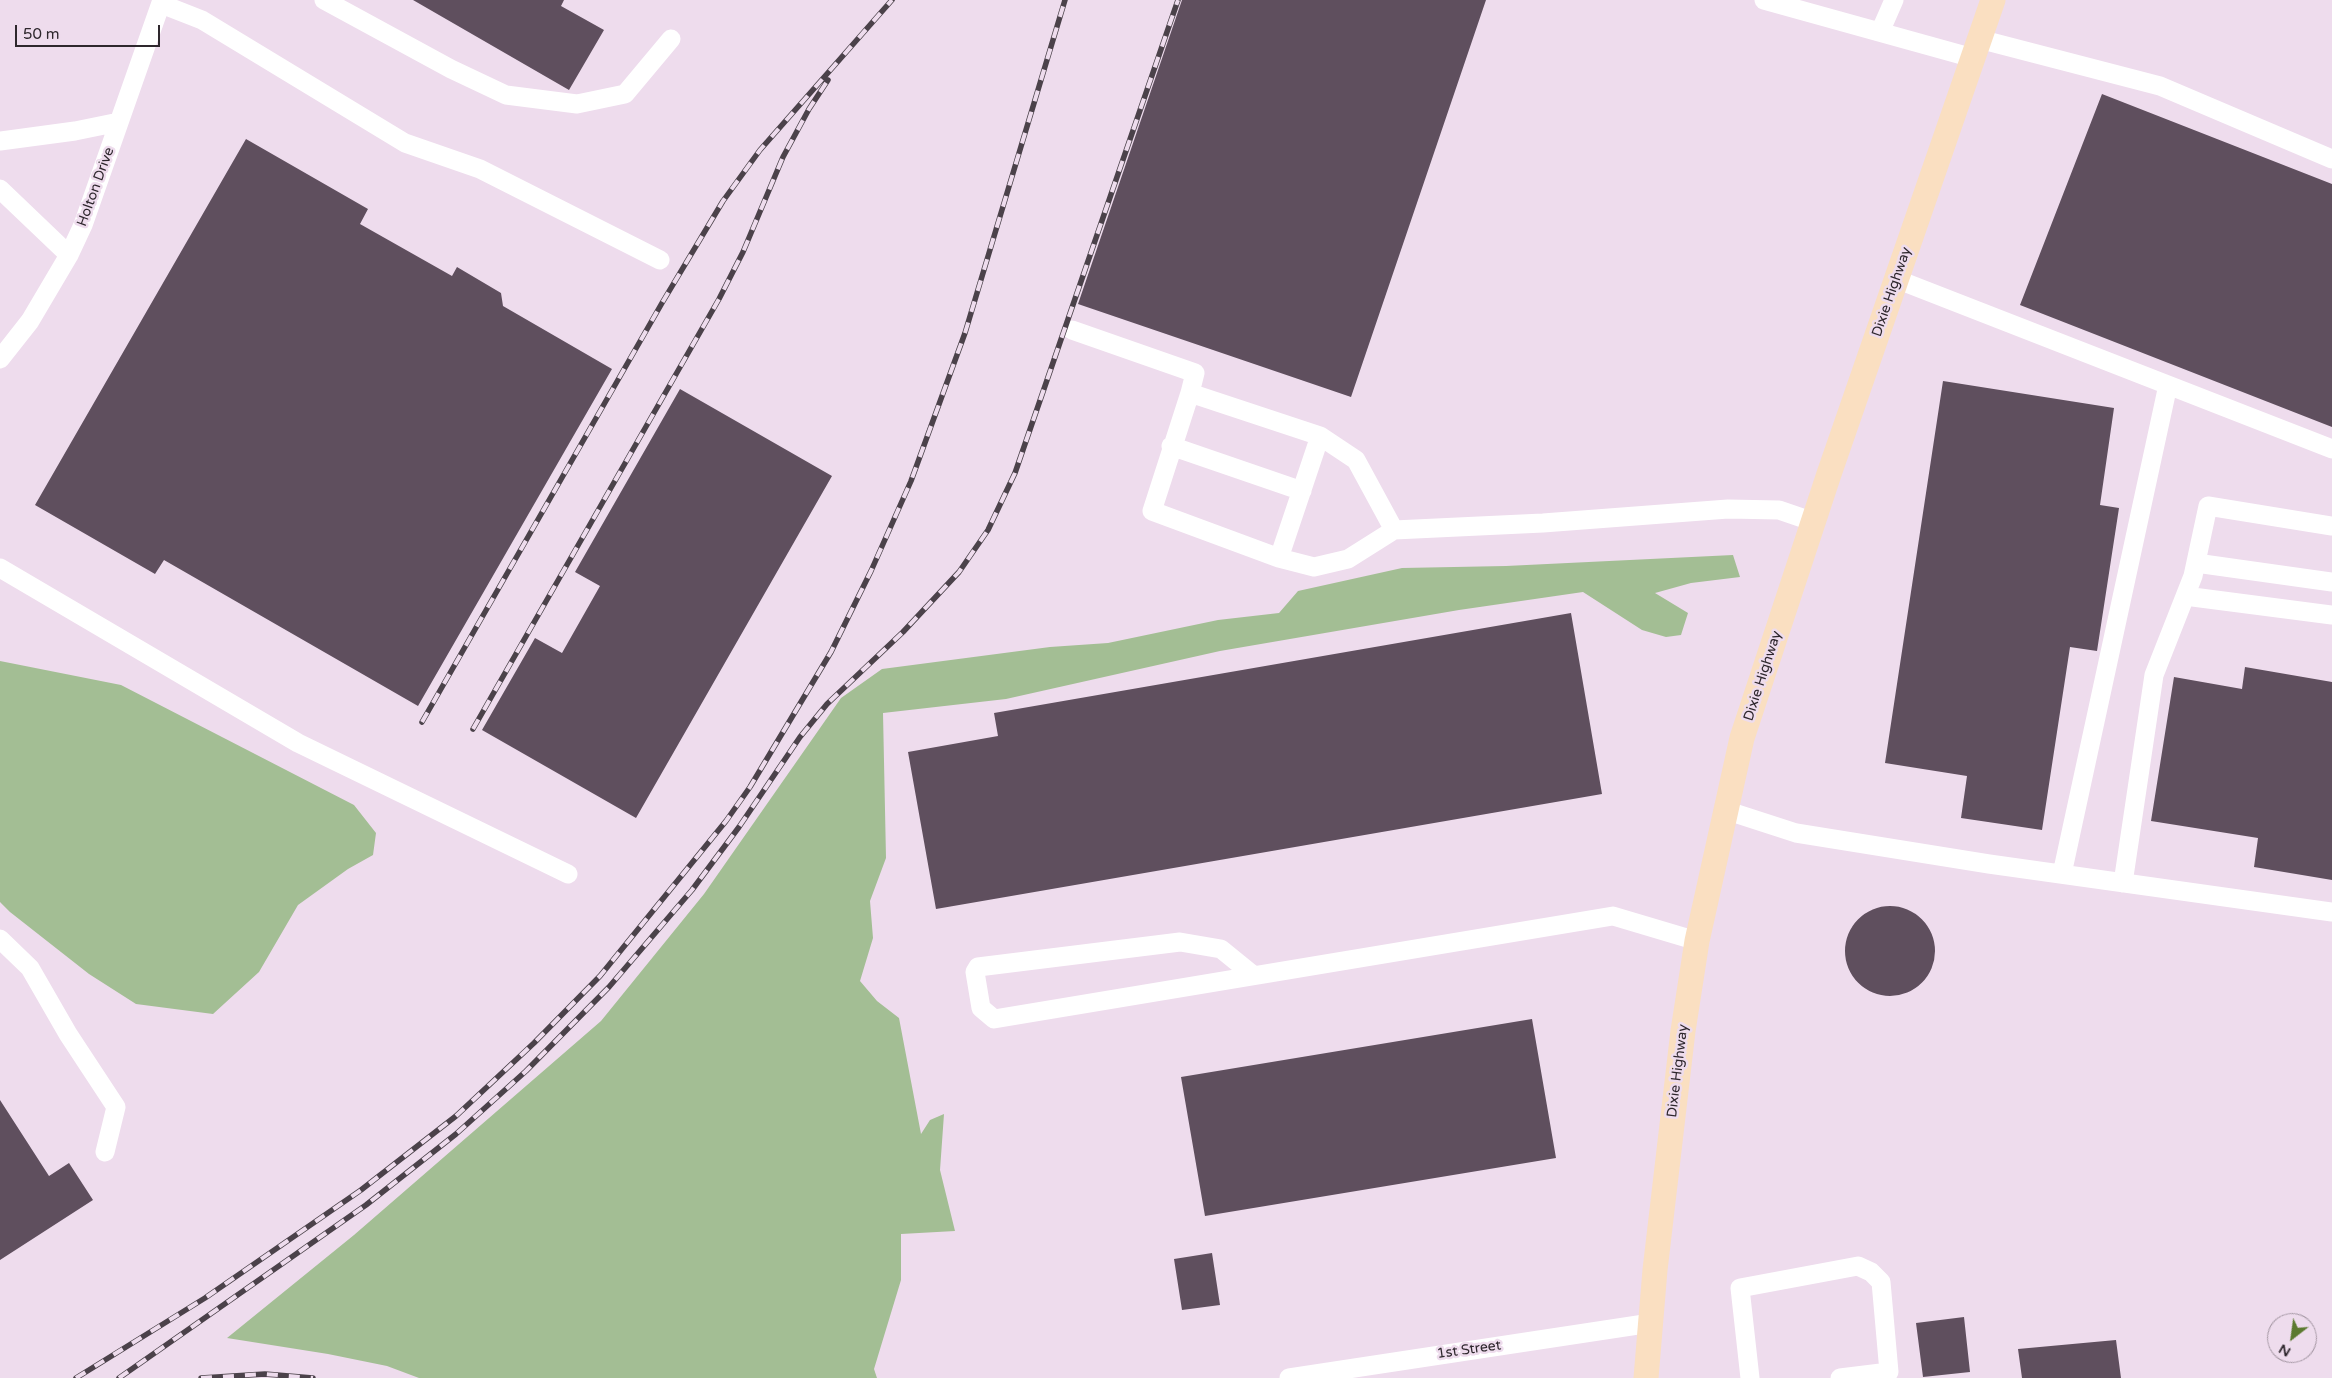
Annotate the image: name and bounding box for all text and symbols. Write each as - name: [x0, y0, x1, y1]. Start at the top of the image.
- scale bar: [18, 15, 162, 47]
- text: 50 m: [23, 25, 60, 43]
- street label: Holton Drive: [74, 145, 118, 229]
- street label: Dixie Highway: [1869, 245, 1915, 339]
- street label: Dixie Highway: [1741, 629, 1785, 723]
- street label: Dixie Highway: [1664, 1023, 1692, 1119]
- north arrow: [2267, 1313, 2317, 1363]
- street label: 1st Street: [1436, 1337, 1502, 1363]
- text: N: [2276, 1340, 2294, 1361]

